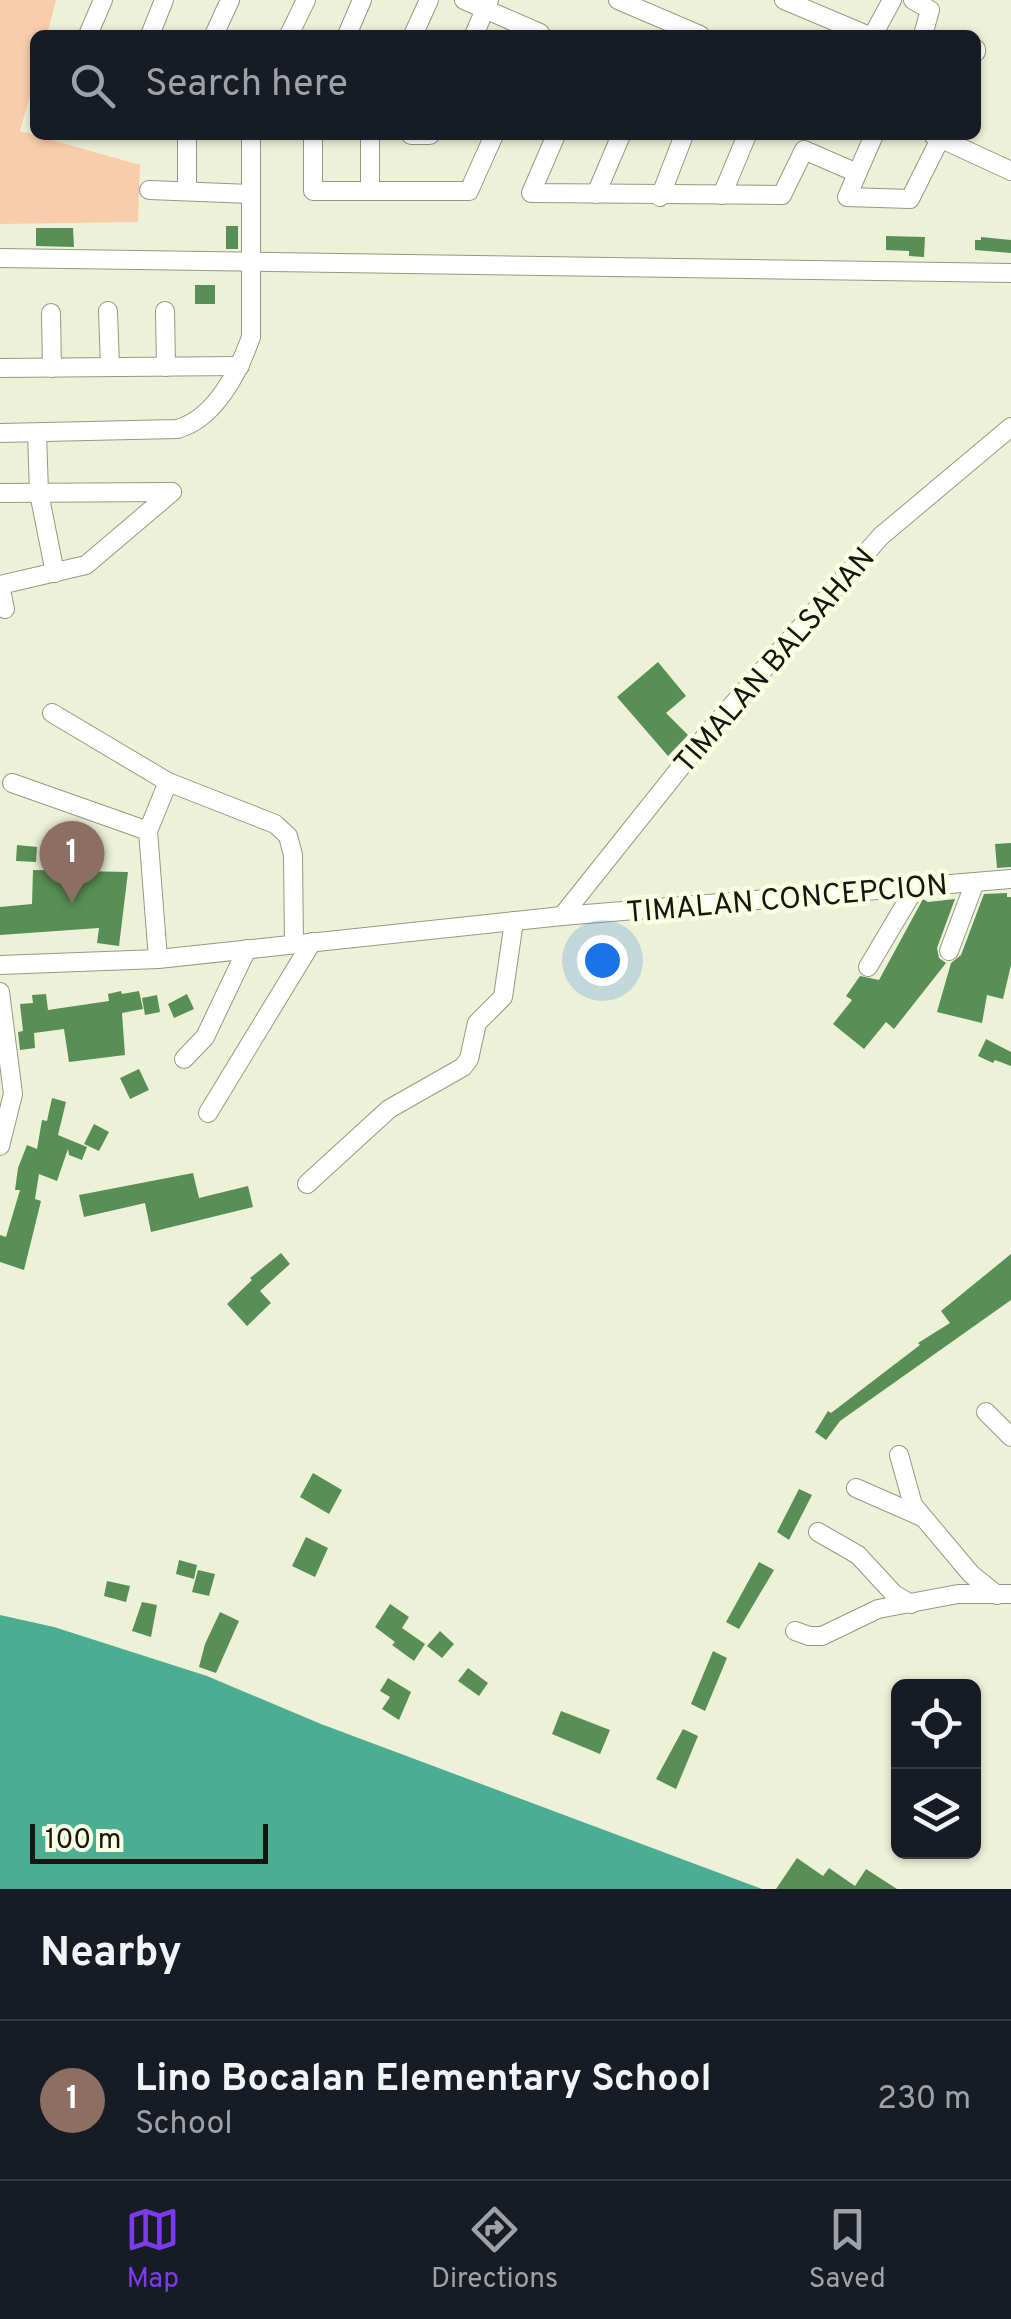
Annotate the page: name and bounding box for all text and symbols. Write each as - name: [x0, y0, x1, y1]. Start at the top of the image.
- search box: [30, 30, 981, 140]
- icon: search: [65, 58, 120, 113]
- text: Search here: [145, 61, 348, 110]
- street label: TIMALAN BALSAHAN: [668, 541, 884, 782]
- pin: 1: [40, 820, 104, 903]
- street label: TIMALAN CONCEPCION: [625, 868, 949, 933]
- your location: [577, 935, 628, 986]
- map controls: [891, 1679, 981, 1859]
- button: locate: [891, 1679, 981, 1769]
- button: layers: [891, 1769, 981, 1859]
- scale bar: [30, 1819, 268, 1864]
- text: 100 m: [45, 1823, 121, 1859]
- text: Nearby: [40, 1928, 182, 1981]
- text: Lino Bocalan Elementary School: [135, 2056, 712, 2105]
- text: 1: [66, 2080, 79, 2120]
- text: 230 m: [877, 2080, 971, 2120]
- text: School: [135, 2105, 233, 2145]
- tab: Map: [125, 2202, 180, 2298]
- tab: Directions: [431, 2202, 558, 2298]
- tab: Saved: [809, 2202, 886, 2298]

